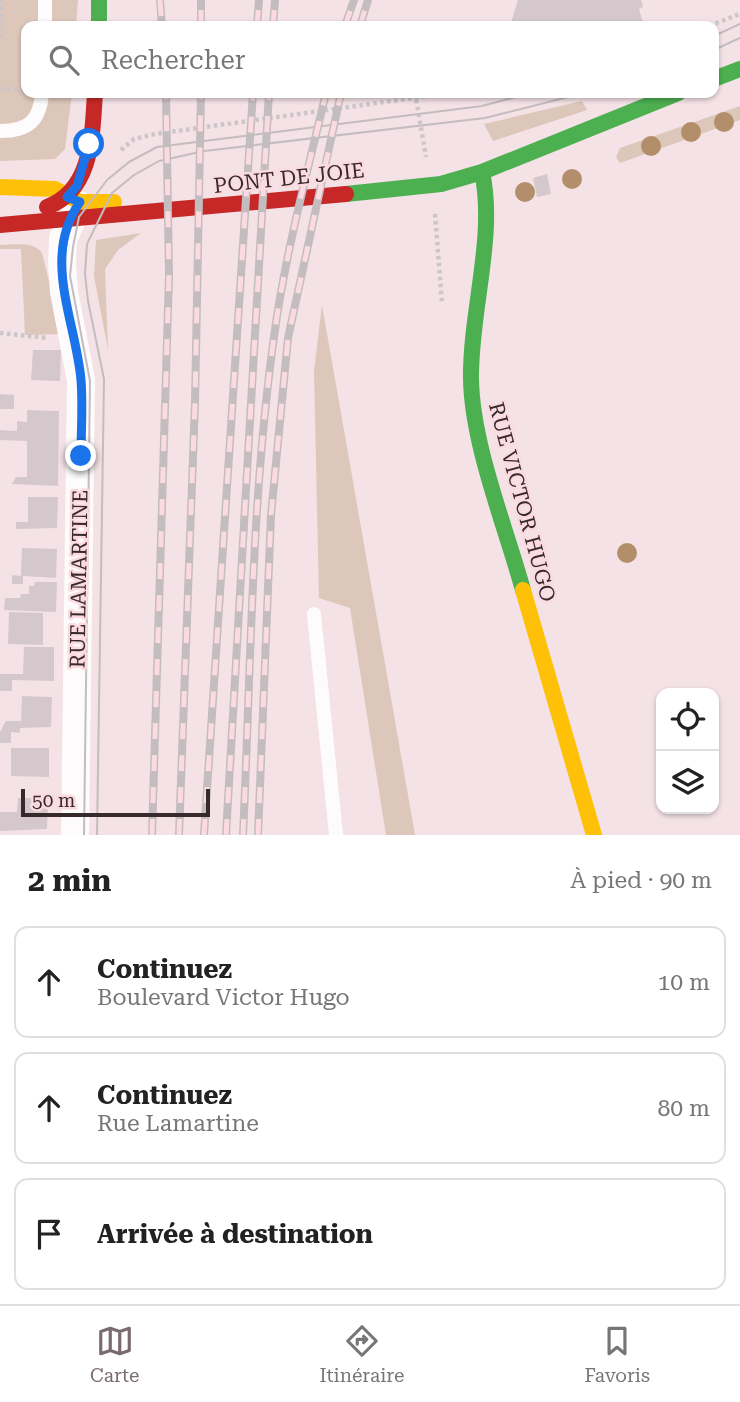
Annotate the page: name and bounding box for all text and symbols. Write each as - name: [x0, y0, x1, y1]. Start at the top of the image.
- search box: [21, 21, 719, 98]
- icon: search: [45, 41, 83, 79]
- text: Rechercher: [101, 45, 245, 75]
- route start: [73, 128, 104, 159]
- street label: PONT DE JOIE: [212, 158, 366, 198]
- street label: RUE VICTOR HUGO: [484, 400, 560, 604]
- route end: [65, 440, 96, 471]
- street label: RUE LAMARTINE: [65, 489, 93, 669]
- map controls: [656, 688, 719, 814]
- button: locate: [656, 688, 719, 751]
- button: layers: [656, 751, 719, 814]
- scale bar: [21, 786, 210, 818]
- text: 50 m: [32, 789, 75, 812]
- text: 2 min: [28, 863, 111, 898]
- text: À pied · 90 m: [570, 867, 712, 894]
- text: Continuez: [97, 954, 232, 984]
- icon: ahead: [30, 963, 68, 1001]
- text: 10 m: [657, 969, 710, 996]
- text: Boulevard Victor Hugo: [97, 984, 350, 1011]
- text: Continuez: [97, 1080, 232, 1110]
- icon: ahead: [30, 1089, 68, 1127]
- text: 80 m: [657, 1095, 710, 1122]
- text: Rue Lamartine: [97, 1110, 259, 1137]
- icon: arrive: [30, 1215, 68, 1253]
- text: Arrivée à destination: [97, 1219, 373, 1249]
- tab: Carte: [90, 1322, 139, 1387]
- tab: Itinéraire: [319, 1322, 404, 1387]
- tab: Favoris: [584, 1322, 650, 1387]

